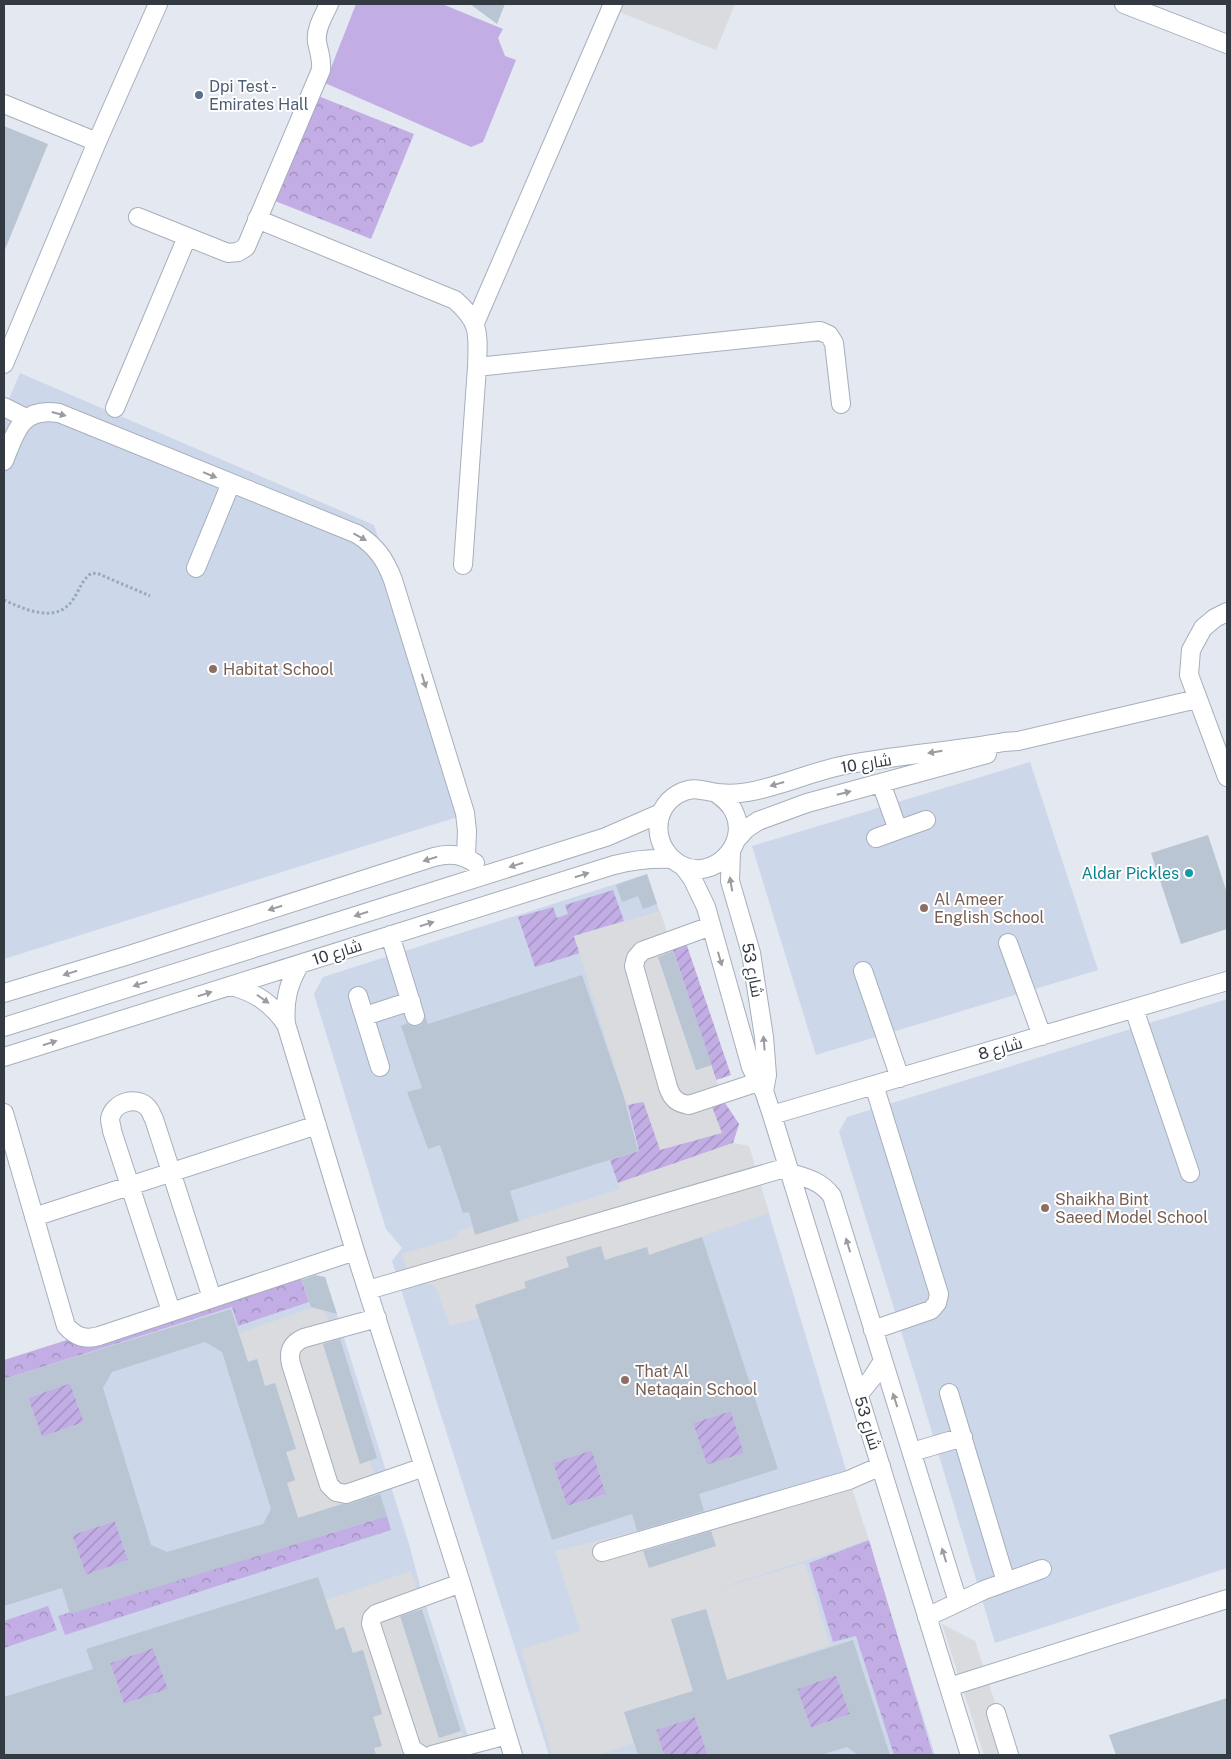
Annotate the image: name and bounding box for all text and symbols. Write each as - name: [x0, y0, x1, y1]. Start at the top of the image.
- place label: Dpi Test - Emirates Hall: [209, 77, 309, 114]
- marker: Dpi Test - Emirates Hall: [193, 89, 205, 101]
- one-way arrow: [52, 410, 67, 418]
- one-way arrow: [203, 471, 217, 479]
- one-way arrow: [353, 532, 367, 541]
- place label: Habitat School: [223, 660, 334, 679]
- marker: Habitat School: [207, 663, 219, 675]
- one-way arrow: [421, 674, 429, 689]
- one-way arrow: [927, 748, 943, 756]
- street label: شارع 10: [839, 750, 893, 779]
- one-way arrow: [769, 781, 784, 789]
- one-way arrow: [837, 789, 852, 797]
- one-way arrow: [422, 855, 437, 863]
- one-way arrow: [509, 862, 524, 869]
- place label: Aldar Pickles: [1081, 864, 1179, 883]
- marker: Aldar Pickles: [1183, 867, 1195, 879]
- one-way arrow: [575, 871, 590, 879]
- one-way arrow: [727, 875, 735, 891]
- place label: Al Ameer English School: [934, 890, 1044, 927]
- marker: Al Ameer English School: [918, 902, 930, 914]
- one-way arrow: [267, 905, 282, 913]
- one-way arrow: [354, 911, 369, 918]
- one-way arrow: [420, 920, 435, 928]
- street label: شارع 10: [310, 936, 365, 971]
- street label: شارع 53: [736, 941, 767, 999]
- one-way arrow: [717, 952, 725, 967]
- one-way arrow: [63, 970, 78, 978]
- one-way arrow: [132, 981, 147, 988]
- one-way arrow: [198, 990, 213, 997]
- one-way arrow: [256, 994, 269, 1004]
- street label: شارع 8: [976, 1033, 1025, 1066]
- one-way arrow: [760, 1034, 768, 1050]
- one-way arrow: [43, 1038, 58, 1046]
- place label: Shaikha Bint Saeed Model School: [1055, 1190, 1208, 1227]
- marker: Shaikha Bint Saeed Model School: [1039, 1202, 1051, 1214]
- one-way arrow: [843, 1237, 851, 1252]
- place label: That Al Netaqain School: [635, 1362, 758, 1399]
- marker: That Al Netaqain School: [619, 1374, 631, 1386]
- one-way arrow: [891, 1393, 898, 1408]
- street label: شارع 53: [848, 1394, 885, 1453]
- one-way arrow: [939, 1548, 947, 1563]

